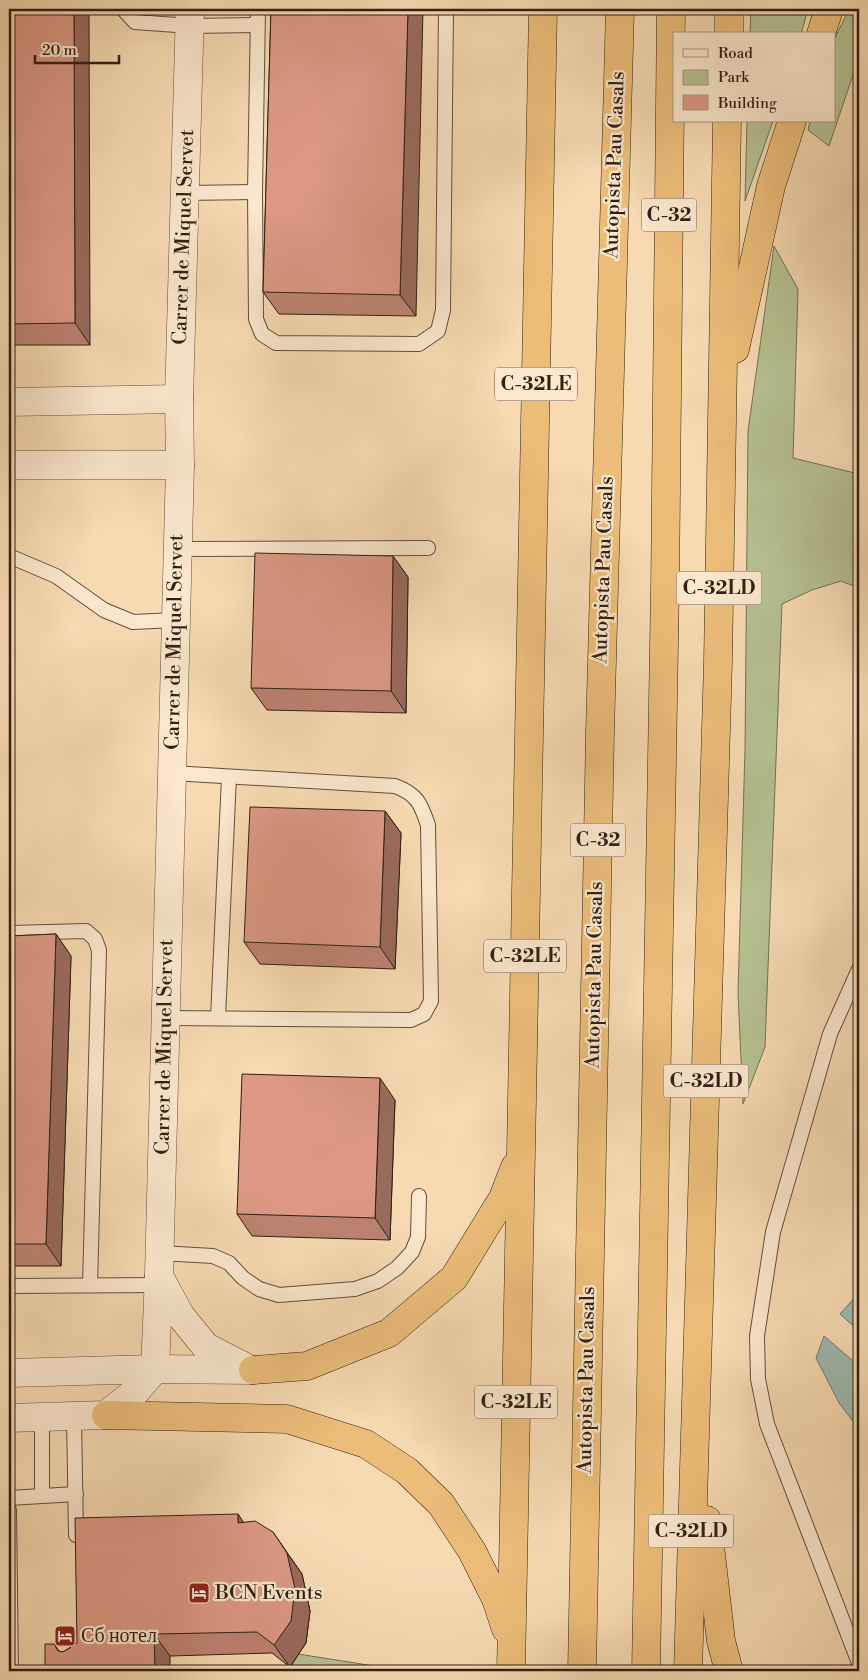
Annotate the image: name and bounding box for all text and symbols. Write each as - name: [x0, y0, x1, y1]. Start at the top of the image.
- scale bar: [35, 32, 119, 64]
- legend: [673, 32, 836, 122]
- text: 20 m: [42, 41, 77, 60]
- text: Road: [718, 44, 753, 63]
- text: Park: [718, 68, 750, 87]
- street label: Autopista Pau Casals: [599, 71, 631, 260]
- text: Building: [717, 94, 777, 113]
- street label: Carrer de Miquel Servet: [168, 129, 200, 345]
- road number: C-32: [642, 198, 696, 232]
- road number: C-32LE: [495, 368, 577, 400]
- street label: Autopista Pau Casals: [588, 476, 620, 665]
- street label: Carrer de Miquel Servet: [161, 534, 189, 750]
- road number: C-32LD: [676, 572, 762, 604]
- road number: C-32: [570, 824, 626, 856]
- street label: Autopista Pau Casals: [581, 881, 609, 1070]
- street label: Carrer de Miquel Servet: [151, 939, 179, 1155]
- road number: C-32LE: [484, 939, 566, 972]
- road number: C-32LD: [664, 1064, 748, 1098]
- street label: Autopista Pau Casals: [573, 1286, 601, 1475]
- road number: C-32LE: [475, 1385, 557, 1418]
- road number: C-32LD: [648, 1514, 734, 1548]
- hotel icon: BCN Events: [187, 1581, 211, 1605]
- place label: BCN Events: [214, 1581, 322, 1606]
- hotel icon: Сб нотел: [53, 1624, 77, 1648]
- place label: Сб нотел: [81, 1624, 157, 1649]

